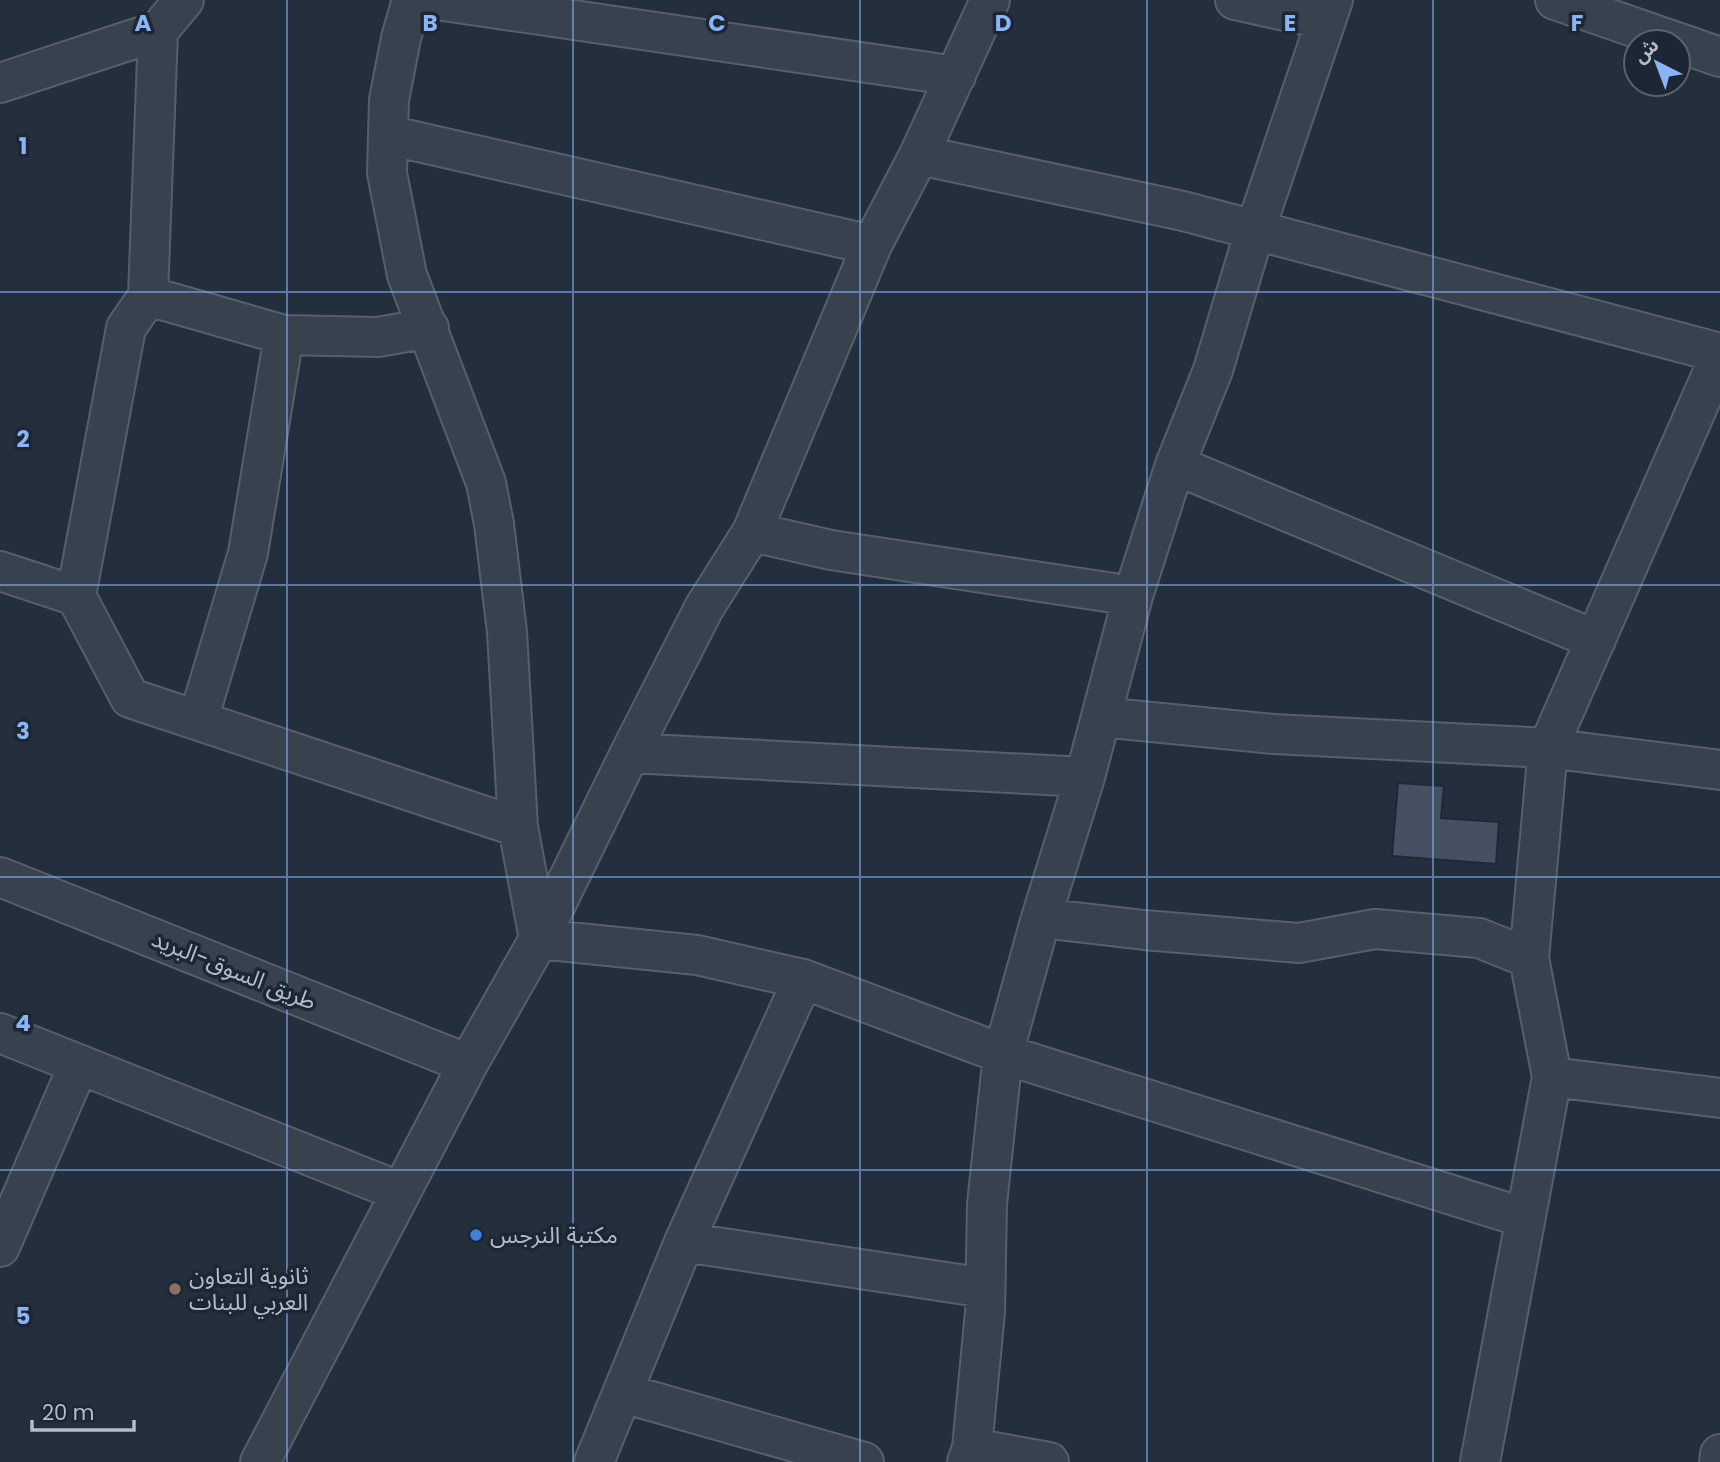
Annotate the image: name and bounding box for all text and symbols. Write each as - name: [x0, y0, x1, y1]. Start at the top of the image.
- text: A: [135, 7, 152, 39]
- text: B: [422, 7, 438, 39]
- text: C: [708, 7, 726, 39]
- text: D: [995, 7, 1011, 39]
- text: E: [1284, 7, 1296, 39]
- text: F: [1571, 7, 1583, 39]
- north arrow: [1622, 28, 1692, 98]
- text: ش: [1627, 32, 1665, 69]
- text: 1: [19, 130, 27, 162]
- text: 2: [16, 423, 30, 455]
- text: 3: [16, 715, 30, 747]
- street label: طريق السوق-البريد: [147, 922, 321, 1018]
- text: 4: [15, 1007, 31, 1039]
- place label: مكتبة النرجس: [490, 1219, 618, 1251]
- marker: مكتبة النرجس: [468, 1227, 484, 1243]
- place label: ثانوية التعاون العربي للبنات: [189, 1260, 309, 1319]
- marker: ثانوية التعاون العربي للبنات: [167, 1281, 183, 1297]
- text: 5: [16, 1300, 30, 1332]
- scale bar: [32, 1388, 133, 1432]
- text: 20 m: [42, 1398, 95, 1427]

